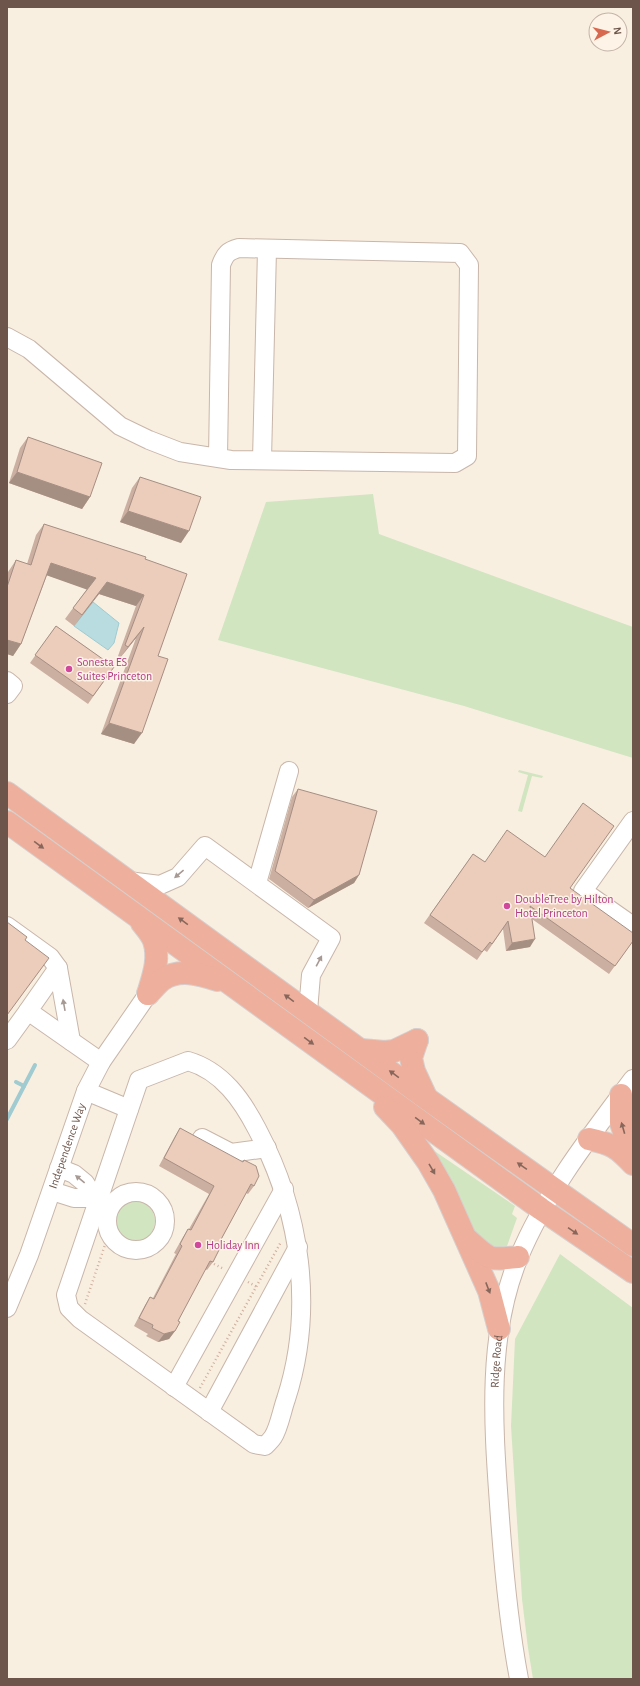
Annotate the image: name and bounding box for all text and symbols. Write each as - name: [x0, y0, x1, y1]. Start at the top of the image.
- north arrow: [588, 12, 628, 52]
- text: N: [612, 26, 623, 35]
- place label: Sonesta ES Suites Princeton: [77, 656, 152, 682]
- marker: Sonesta ES Suites Princeton: [64, 664, 74, 674]
- one-way arrow: [33, 841, 44, 849]
- one-way arrow: [174, 870, 184, 879]
- place label: DoubleTree by Hilton Hotel Princeton: [515, 893, 613, 919]
- marker: DoubleTree by Hilton Hotel Princeton: [502, 901, 512, 911]
- one-way arrow: [178, 917, 189, 925]
- one-way arrow: [316, 955, 322, 966]
- one-way arrow: [283, 994, 294, 1002]
- one-way arrow: [61, 999, 67, 1011]
- one-way arrow: [303, 1037, 314, 1045]
- one-way arrow: [388, 1070, 399, 1078]
- street label: Independence Way: [47, 1101, 88, 1190]
- one-way arrow: [415, 1117, 426, 1126]
- one-way arrow: [620, 1121, 626, 1133]
- one-way arrow: [517, 1162, 528, 1170]
- one-way arrow: [429, 1163, 435, 1175]
- one-way arrow: [75, 1175, 86, 1183]
- one-way arrow: [568, 1227, 579, 1235]
- place label: Holiday Inn: [206, 1239, 260, 1252]
- marker: Holiday Inn: [193, 1240, 203, 1250]
- one-way arrow: [485, 1283, 491, 1295]
- street label: Ridge Road: [488, 1334, 504, 1388]

